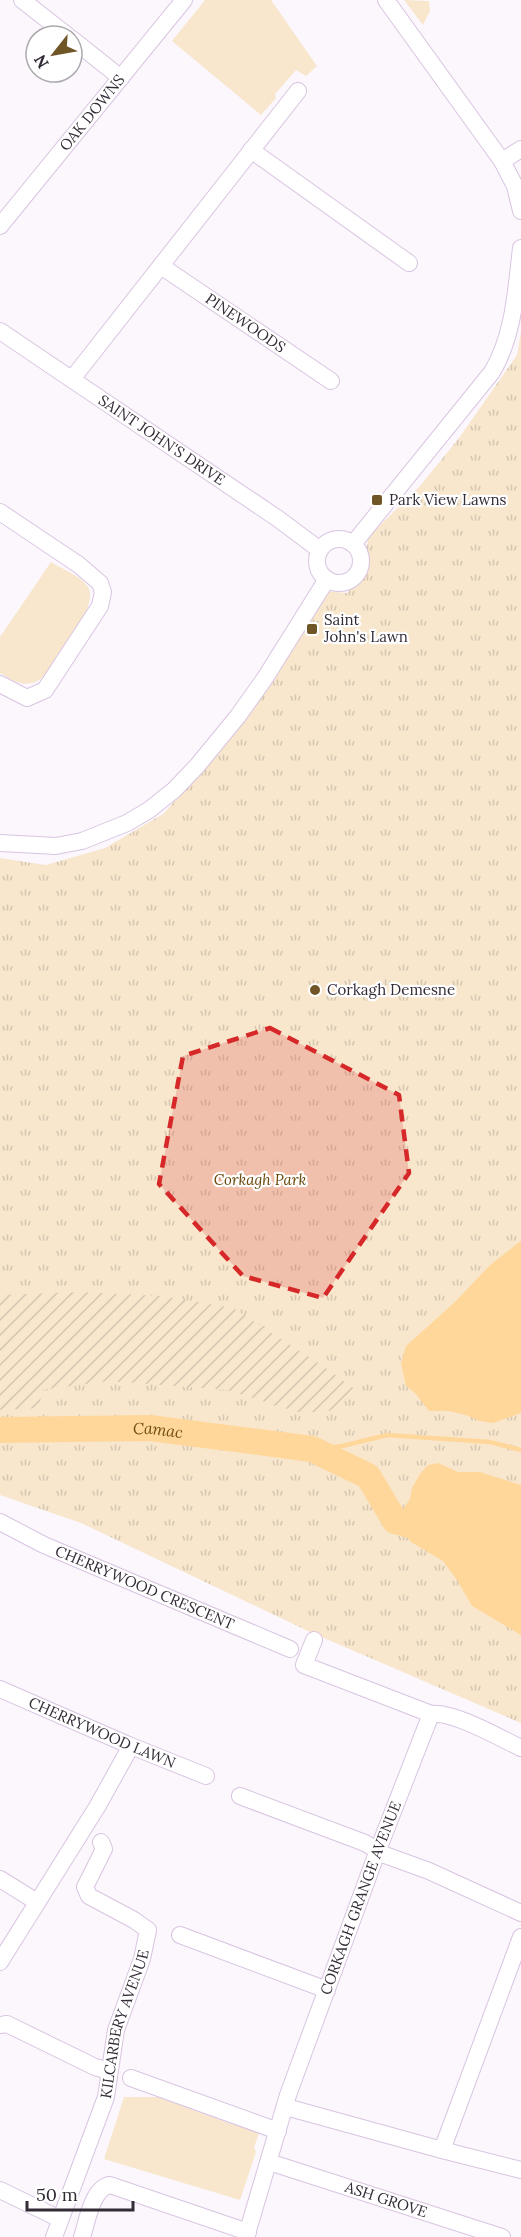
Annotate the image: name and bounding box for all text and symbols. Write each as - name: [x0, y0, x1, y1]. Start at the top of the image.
- north arrow: [24, 24, 84, 84]
- text: N: [29, 51, 53, 72]
- street label: OAK DOWNS: [55, 70, 129, 155]
- street label: PINEWOODS: [202, 289, 290, 357]
- street label: SAINT JOHN'S DRIVE: [95, 390, 229, 489]
- place label: Park View Lawns: [389, 490, 507, 509]
- marker: Park View Lawns: [370, 493, 384, 507]
- place label: Saint John's Lawn: [323, 610, 408, 646]
- marker: Saint John's Lawn: [305, 622, 319, 636]
- place label: Corkagh Demesne: [327, 980, 455, 999]
- marker: Corkagh Demesne: [308, 983, 322, 997]
- park label: Corkagh Park: [214, 1170, 307, 1189]
- water label: Camac: [133, 1418, 184, 1442]
- street label: CHERRYWOOD CRESCENT: [53, 1541, 238, 1634]
- street label: CHERRYWOOD LAWN: [26, 1693, 178, 1772]
- street label: CORKAGH GRANGE AVENUE: [316, 1798, 405, 1997]
- street label: KILCARBERY AVENUE: [96, 1948, 153, 2100]
- scale bar: [27, 2174, 134, 2212]
- street label: ASH GROVE: [342, 2177, 430, 2221]
- text: 50 m: [36, 2183, 78, 2206]

